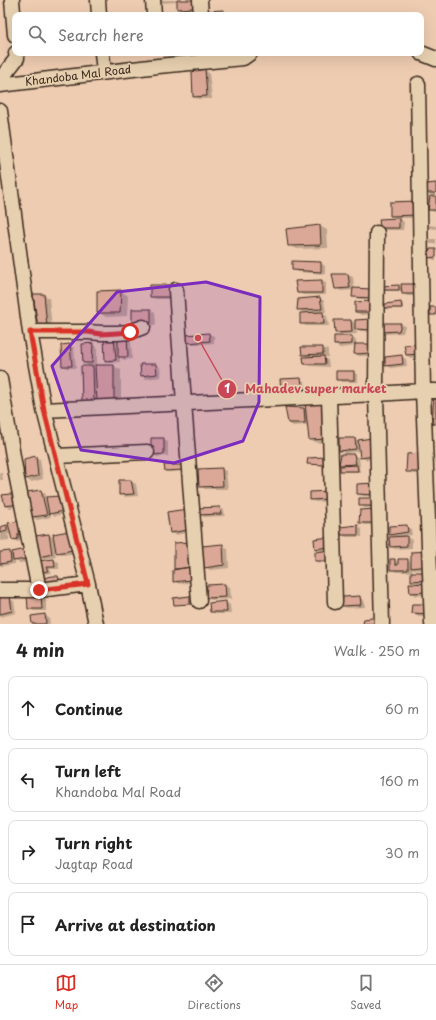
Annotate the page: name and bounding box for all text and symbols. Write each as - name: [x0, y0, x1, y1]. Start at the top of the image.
- search box: [12, 12, 424, 56]
- icon: search: [26, 23, 48, 45]
- text: Search here: [58, 23, 144, 46]
- street label: Khandoba Mal Road: [24, 60, 132, 90]
- route start: [121, 323, 139, 341]
- callout: Mahadev super market: [217, 377, 395, 401]
- text: 1: [224, 379, 230, 397]
- text: Mahadev super market: [245, 379, 387, 397]
- route end: [30, 581, 48, 599]
- text: 4 min: [16, 637, 64, 663]
- text: Walk · 250 m: [334, 641, 420, 660]
- icon: ahead: [17, 697, 39, 719]
- text: Continue: [55, 697, 123, 720]
- text: 60 m: [385, 699, 419, 718]
- text: Turn left: [55, 759, 121, 782]
- icon: left: [17, 769, 39, 791]
- text: 160 m: [380, 771, 419, 790]
- text: Khandoba Mal Road: [55, 782, 181, 801]
- text: Turn right: [55, 831, 132, 854]
- icon: right: [17, 841, 39, 863]
- text: 30 m: [385, 843, 419, 862]
- text: Jagtap Road: [55, 854, 133, 873]
- icon: arrive: [17, 913, 39, 935]
- text: Arrive at destination: [55, 913, 216, 936]
- tab: Map: [55, 972, 78, 1013]
- tab: Directions: [187, 972, 241, 1013]
- tab: Saved: [350, 972, 381, 1013]

